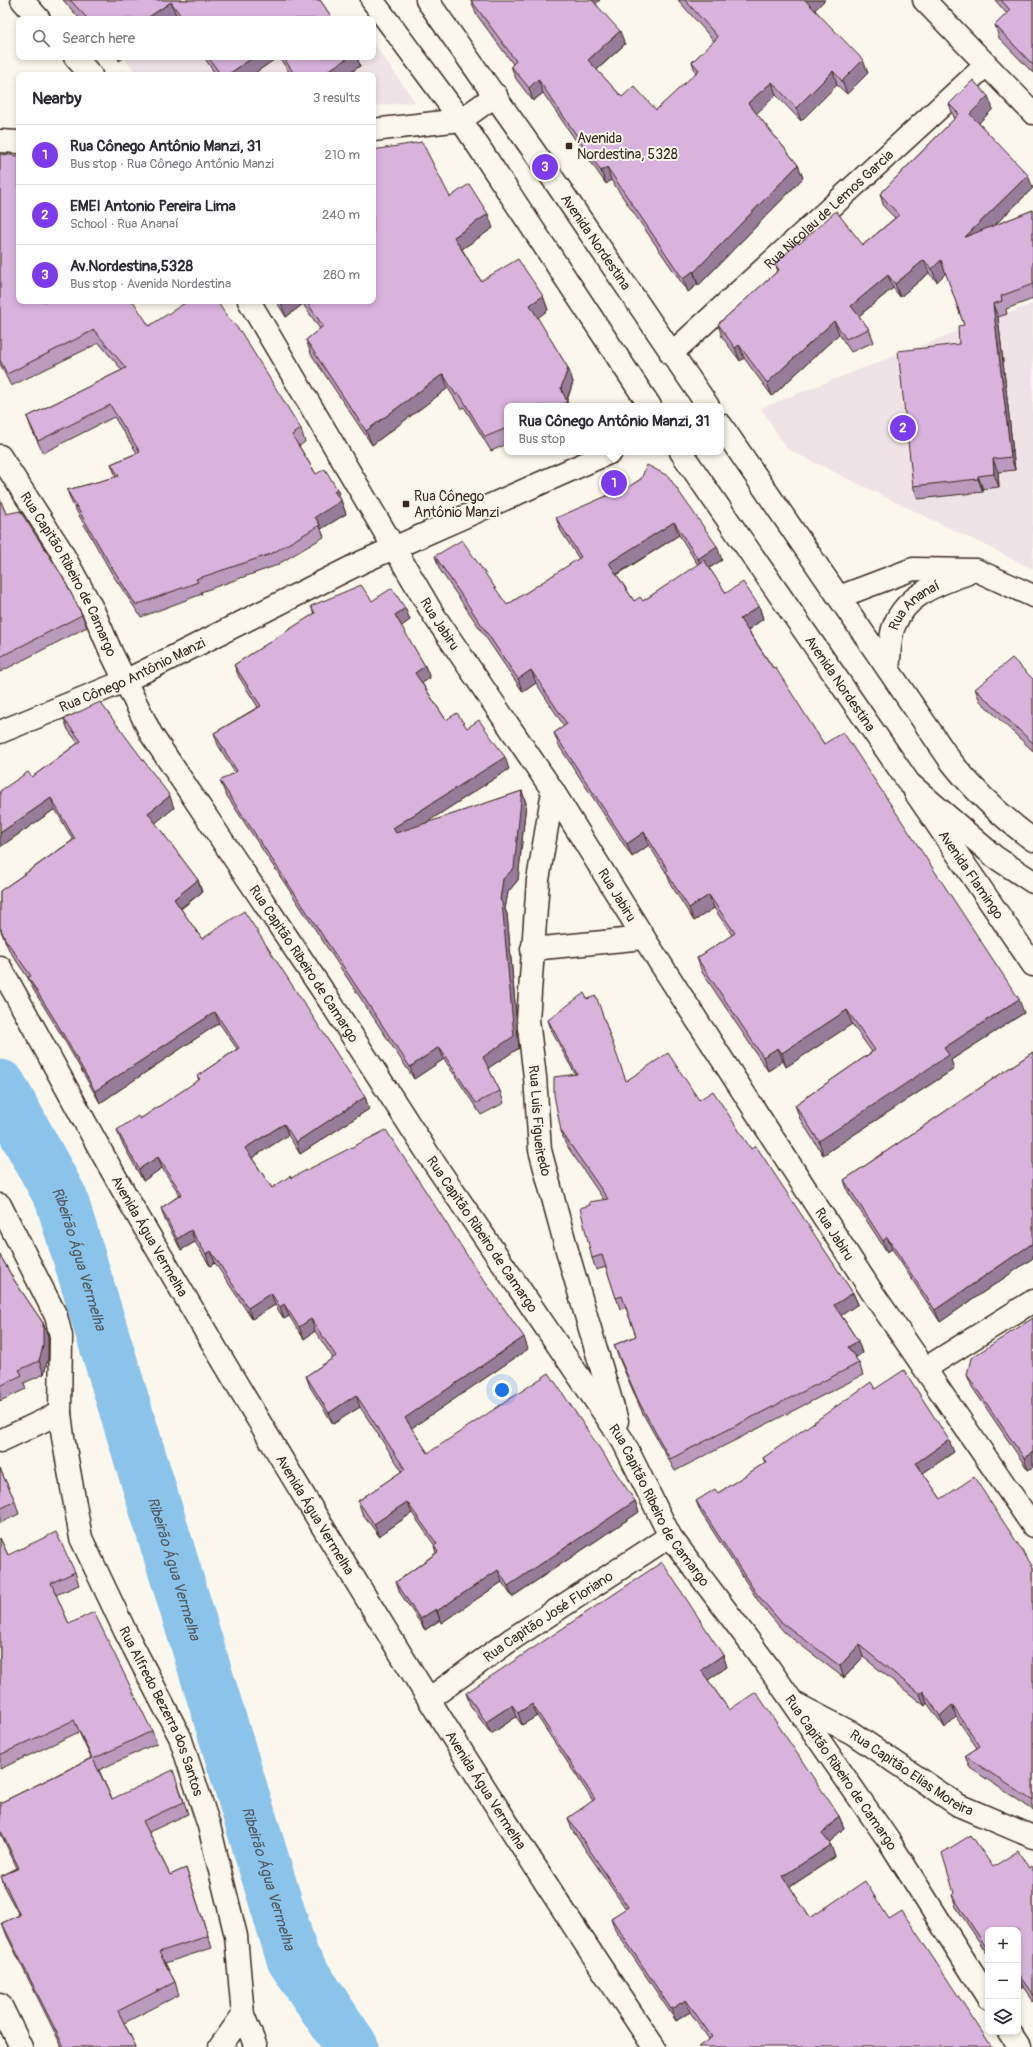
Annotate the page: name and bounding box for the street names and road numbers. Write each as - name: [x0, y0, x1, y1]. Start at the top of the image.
- street label: Rua Nicolau de Lemos Garcia: [761, 146, 897, 273]
- street label: Avenida Nordestina: [557, 191, 635, 293]
- street label: Rua Capitão Ribeiro de Camargo: [17, 489, 121, 660]
- street label: Rua Ananaí: [885, 577, 942, 633]
- street label: Rua Jabiru: [417, 594, 463, 653]
- street label: Avenida Nordestina: [802, 632, 879, 735]
- street label: Rua Cônego Antônio Manzi: [57, 634, 208, 715]
- street label: Avenida Flamingo: [935, 827, 1008, 923]
- street label: Rua Jabiru: [594, 865, 640, 925]
- street label: Rua Capitão Ribeiro de Camargo: [246, 882, 363, 1046]
- street label: Rua Luis Figueiredo: [525, 1064, 555, 1178]
- street label: Rua Capitão Ribeiro de Camargo: [423, 1153, 542, 1316]
- street label: Avenida Água Vermelha: [108, 1173, 192, 1300]
- street label: Rua Jabiru: [811, 1205, 858, 1264]
- street label: Rua Capitão Ribeiro de Camargo: [605, 1421, 713, 1590]
- street label: Avenida Água Vermelha: [272, 1452, 358, 1578]
- street label: Rua Capitão José Floriano: [480, 1567, 616, 1666]
- street label: Rua Alfredo Bezerra dos Santos: [116, 1624, 207, 1799]
- street label: Rua Capitão Ribeiro de Camargo: [782, 1691, 901, 1854]
- street label: Rua Capitão Elias Moreira: [847, 1726, 976, 1819]
- street label: Avenida Água Vermelha: [442, 1728, 530, 1852]

